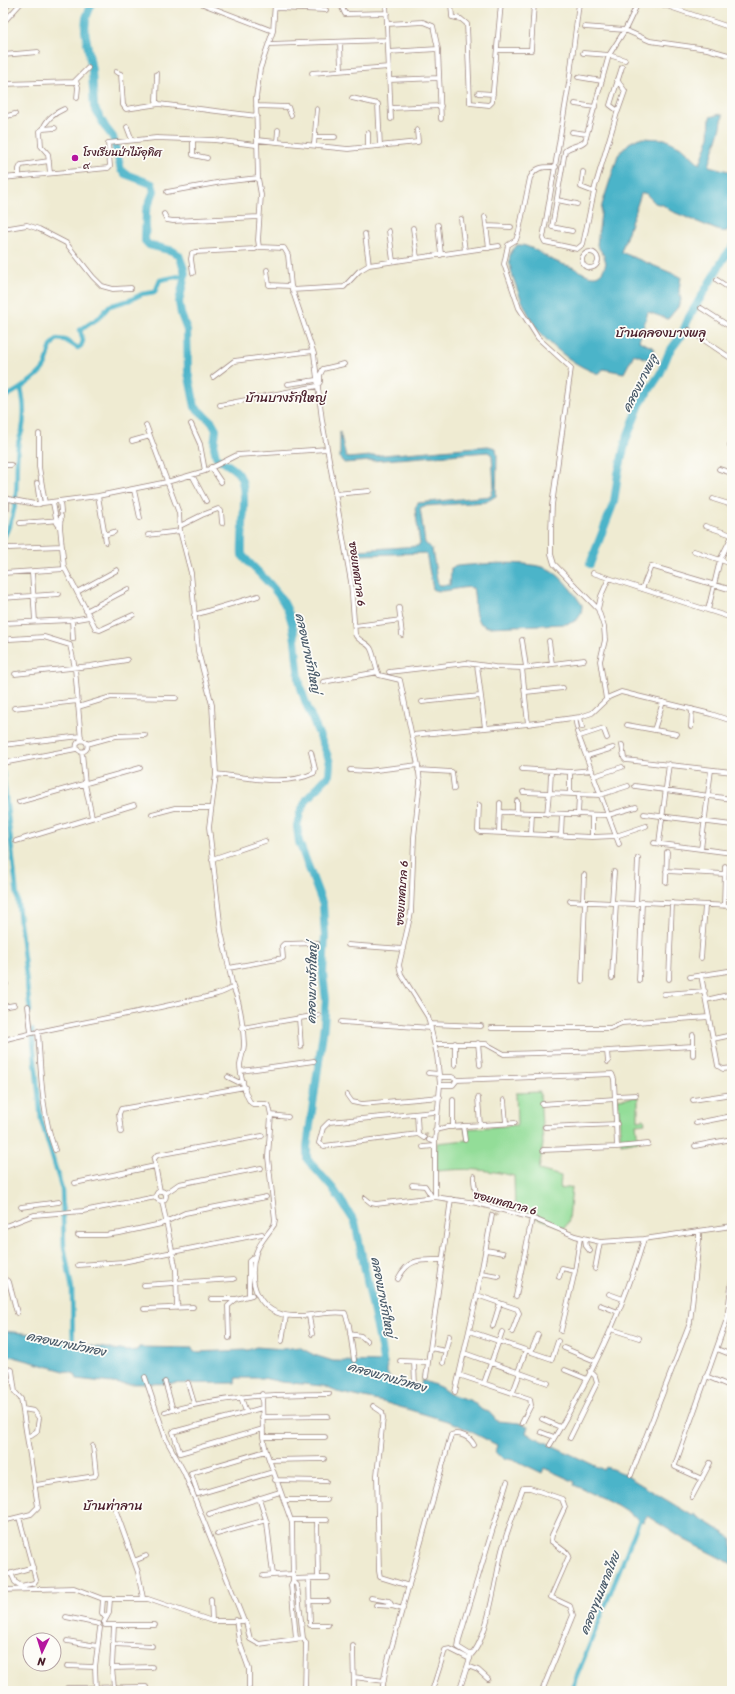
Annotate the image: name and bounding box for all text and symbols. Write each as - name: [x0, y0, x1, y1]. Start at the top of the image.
- place label: โรงเรียนป่าไม้อุทิศ ๙: [83, 143, 163, 175]
- marker: โรงเรียนป่าไม้อุทิศ ๙: [70, 153, 80, 163]
- district label: บ้านคลองบางพลู: [616, 321, 706, 344]
- water label: คลองบางพลู: [616, 349, 665, 416]
- district label: บ้านบางรักใหญ่: [246, 386, 327, 409]
- street label: ซอยเทศบาล 6: [343, 540, 371, 608]
- water label: คลองบางรักใหญ่: [289, 611, 328, 699]
- street label: ซอยเทศบาล 6: [390, 860, 414, 926]
- water label: คลองบางรักใหญ่: [300, 938, 324, 1024]
- street label: ซอยเทศบาล 6: [471, 1185, 539, 1221]
- water label: คลองบางรักใหญ่: [364, 1255, 402, 1343]
- water label: คลองบางบัวทอง: [24, 1325, 109, 1363]
- water label: คลองบางบัวทอง: [345, 1355, 430, 1399]
- district label: บ้านท่าลาน: [83, 1494, 143, 1517]
- water label: คลองขุนมหาดไทย: [573, 1546, 627, 1638]
- north arrow: [22, 1632, 62, 1672]
- text: N: [36, 1652, 47, 1671]

